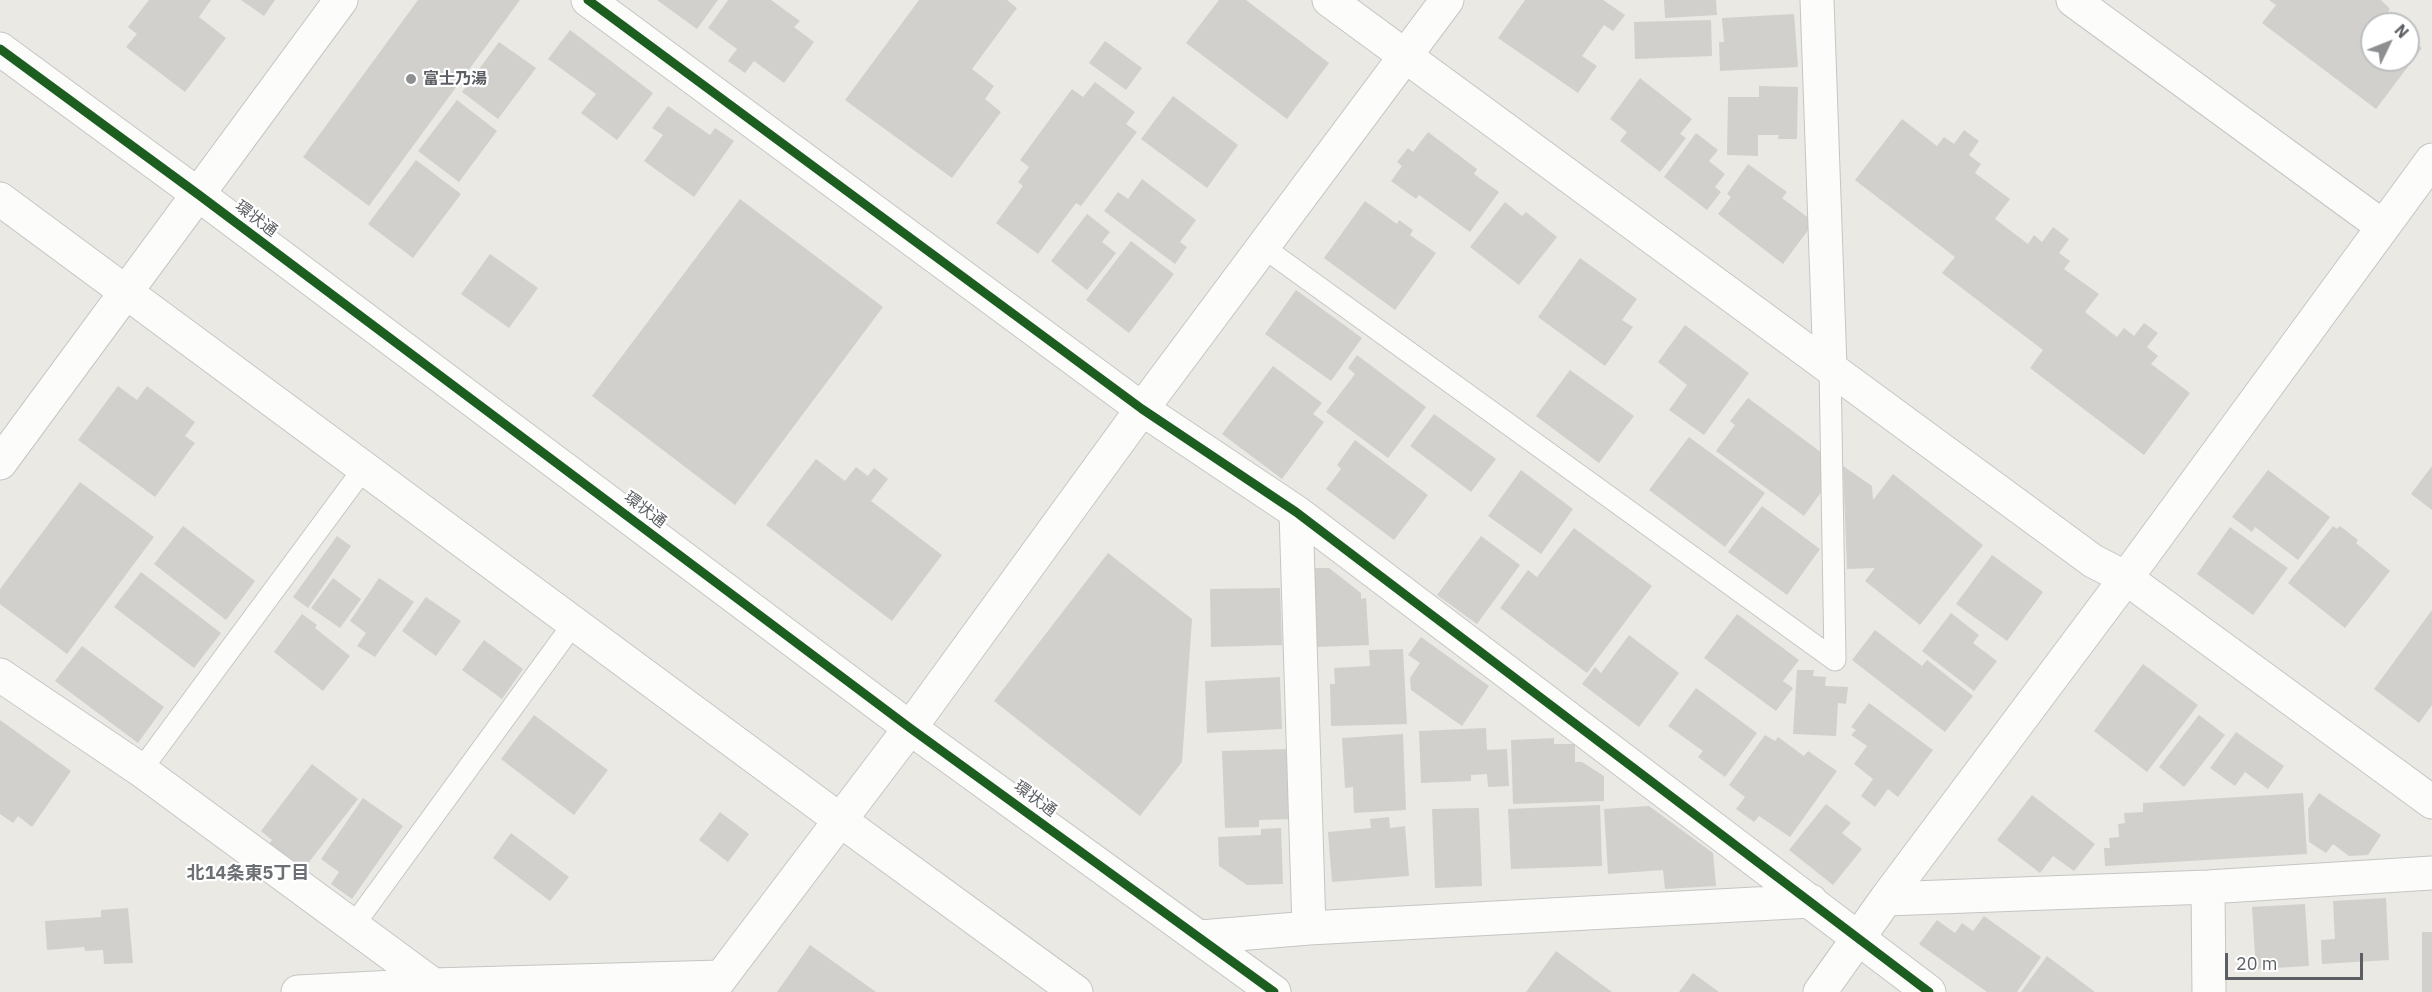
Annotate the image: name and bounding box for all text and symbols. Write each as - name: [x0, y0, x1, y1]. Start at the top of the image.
- north arrow: [2360, 12, 2420, 72]
- text: N: [2390, 20, 2413, 42]
- place label: 富士乃湯: [423, 69, 487, 89]
- marker: 富士乃湯: [404, 72, 418, 86]
- street label: 環状通: [231, 197, 281, 241]
- street label: 環状通: [620, 488, 670, 532]
- street label: 環状通: [1010, 777, 1060, 821]
- district label: 北14条東5丁目: [187, 863, 309, 885]
- scale bar: [2228, 941, 2366, 979]
- text: 20 m: [2236, 952, 2278, 975]

